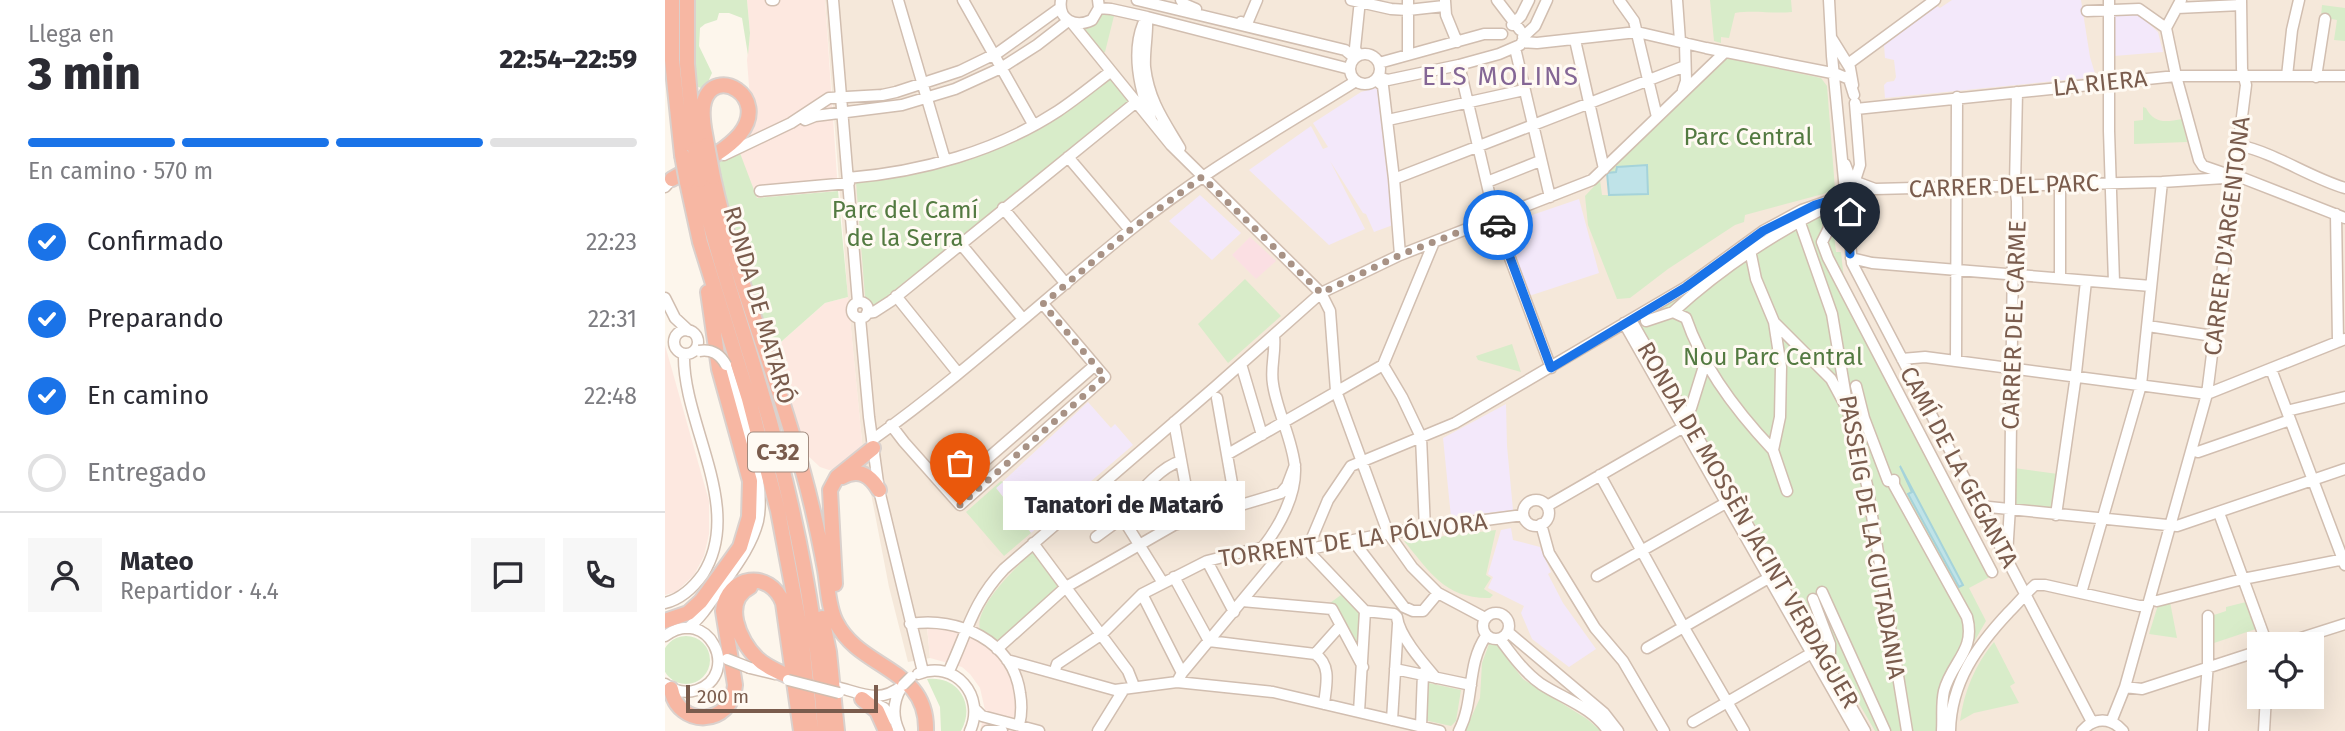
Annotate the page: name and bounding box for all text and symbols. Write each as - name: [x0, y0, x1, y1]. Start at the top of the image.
- text: Llega en: [28, 20, 114, 48]
- text: 22:54–22:59: [499, 44, 637, 75]
- text: 3 min: [28, 46, 141, 101]
- district label: ELS MOLINS: [1422, 61, 1580, 92]
- street label: LA RIERA: [2051, 64, 2149, 102]
- street label: CARRER D'ARGENTONA: [2198, 115, 2256, 357]
- park label: Parc Central: [1683, 123, 1813, 151]
- text: En camino · 570 m: [28, 157, 213, 185]
- street label: CARRER DEL PARC: [1908, 169, 2100, 203]
- pin: [1820, 182, 1880, 254]
- courier: [1463, 190, 1533, 260]
- icon: home: [1831, 193, 1869, 231]
- park label: Parc del Camí de la Serra: [832, 196, 978, 252]
- street label: RONDA DE MATARÓ: [717, 203, 802, 407]
- icon: car: [1479, 206, 1517, 244]
- street label: CARRER DEL CARME: [1996, 220, 2032, 430]
- icon: check: [28, 223, 66, 261]
- text: Confirmado: [87, 226, 224, 257]
- text: 22:23: [586, 228, 637, 256]
- icon: check: [28, 300, 66, 338]
- text: Preparando: [87, 303, 224, 334]
- text: 22:31: [588, 305, 637, 333]
- street label: RONDA DE MOSSÈN JACINT VERDAGUER: [1631, 336, 1866, 713]
- park label: Nou Parc Central: [1683, 343, 1863, 371]
- street label: CAMÍ DE LA GEGANTA: [1894, 361, 2025, 573]
- icon: check: [28, 377, 66, 415]
- text: En camino: [87, 380, 209, 411]
- text: 22:48: [584, 382, 637, 410]
- street label: PASSEIG DE LA CIUTADANIA: [1833, 393, 1911, 681]
- road number: C-32: [748, 432, 808, 472]
- pin: [930, 433, 990, 505]
- icon: bag: [941, 444, 979, 482]
- text: Entregado: [87, 457, 207, 488]
- callout: Tanatori de Mataró: [1002, 480, 1243, 530]
- text: Tanatori de Mataró: [1024, 491, 1224, 519]
- street label: TORRENT DE LA PÓLVORA: [1217, 506, 1489, 573]
- button: person: [28, 538, 102, 612]
- button: chat: [471, 538, 545, 612]
- button: phone: [563, 538, 637, 612]
- text: Mateo: [120, 546, 194, 577]
- text: Repartidor · 4.4: [120, 577, 279, 605]
- map controls: [2247, 632, 2324, 709]
- button: locate: [2247, 632, 2324, 709]
- scale bar: [686, 682, 879, 714]
- text: 200 m: [697, 685, 749, 708]

